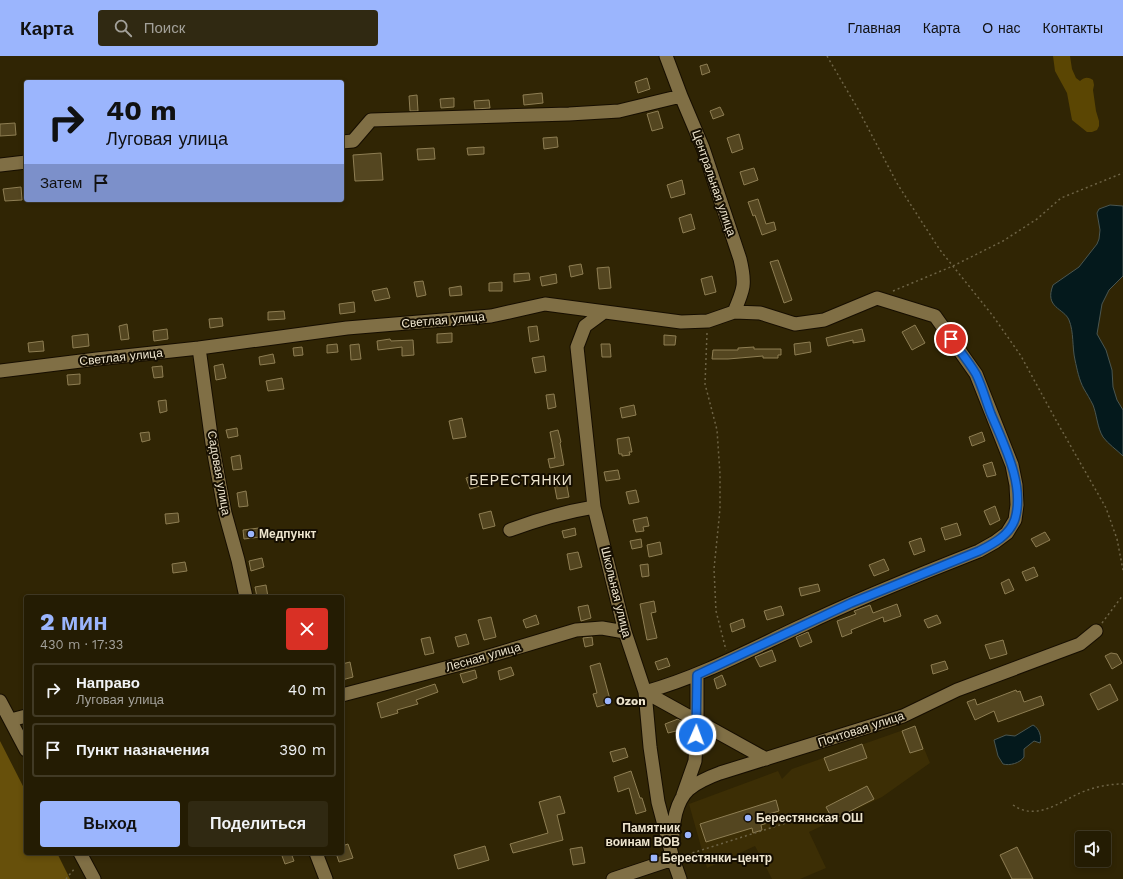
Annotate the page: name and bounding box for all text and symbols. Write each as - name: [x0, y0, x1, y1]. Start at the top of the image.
- search box: [98, 10, 378, 46]
- text: Карта: [20, 17, 74, 40]
- icon: search: [112, 17, 134, 39]
- text: Поиск: [144, 19, 185, 37]
- text: Главная: [848, 20, 901, 36]
- text: Карта: [923, 20, 960, 36]
- text: О нас: [982, 20, 1021, 36]
- text: Контакты: [1043, 20, 1103, 36]
- text: 40 m: [106, 94, 176, 127]
- icon: right: [40, 96, 92, 148]
- text: Луговая улица: [106, 128, 228, 149]
- street label: Центральная улица: [689, 128, 739, 238]
- icon: arrive: [90, 172, 112, 194]
- text: Затем: [40, 174, 82, 192]
- street label: Светлая улица: [401, 309, 486, 331]
- pin: [934, 322, 968, 356]
- icon: arrive: [940, 328, 962, 350]
- street label: Светлая улица: [79, 346, 164, 368]
- street label: Садовая улица: [205, 430, 233, 517]
- district label: БЕРЕСТЯНКИ: [469, 472, 573, 488]
- place label: Медпункт: [259, 527, 316, 541]
- marker: Медпункт: [246, 529, 256, 539]
- street label: Школьная улица: [598, 545, 634, 639]
- text: 2 мин: [40, 608, 108, 636]
- button: close: [286, 608, 328, 650]
- text: 430 m · 17:33: [40, 637, 123, 652]
- street label: Лесная улица: [444, 640, 522, 674]
- text: Направо: [76, 674, 140, 692]
- icon: right: [42, 679, 64, 701]
- text: 40 m: [288, 681, 326, 699]
- text: Луговая улица: [76, 692, 164, 707]
- place label: Ozon: [616, 694, 646, 708]
- marker: Ozon: [603, 696, 613, 706]
- street label: Почтовая улица: [816, 708, 906, 750]
- position arrow: [675, 714, 717, 756]
- icon: arrive: [42, 739, 64, 761]
- text: Пункт назначения: [76, 741, 209, 759]
- text: 390 m: [279, 741, 326, 759]
- button: Выход: [40, 801, 180, 847]
- button: Поделиться: [188, 801, 328, 847]
- place label: Берестянская ОШ: [756, 811, 863, 825]
- marker: Берестянская ОШ: [743, 813, 753, 823]
- place label: Памятник воинам ВОВ: [605, 821, 681, 849]
- marker: Памятник воинам ВОВ: [683, 830, 693, 840]
- map controls: [1075, 831, 1111, 867]
- button: sound: [1075, 831, 1111, 867]
- place label: Берестянки-центр: [662, 851, 772, 865]
- marker: Берестянки-центр: [649, 853, 659, 863]

